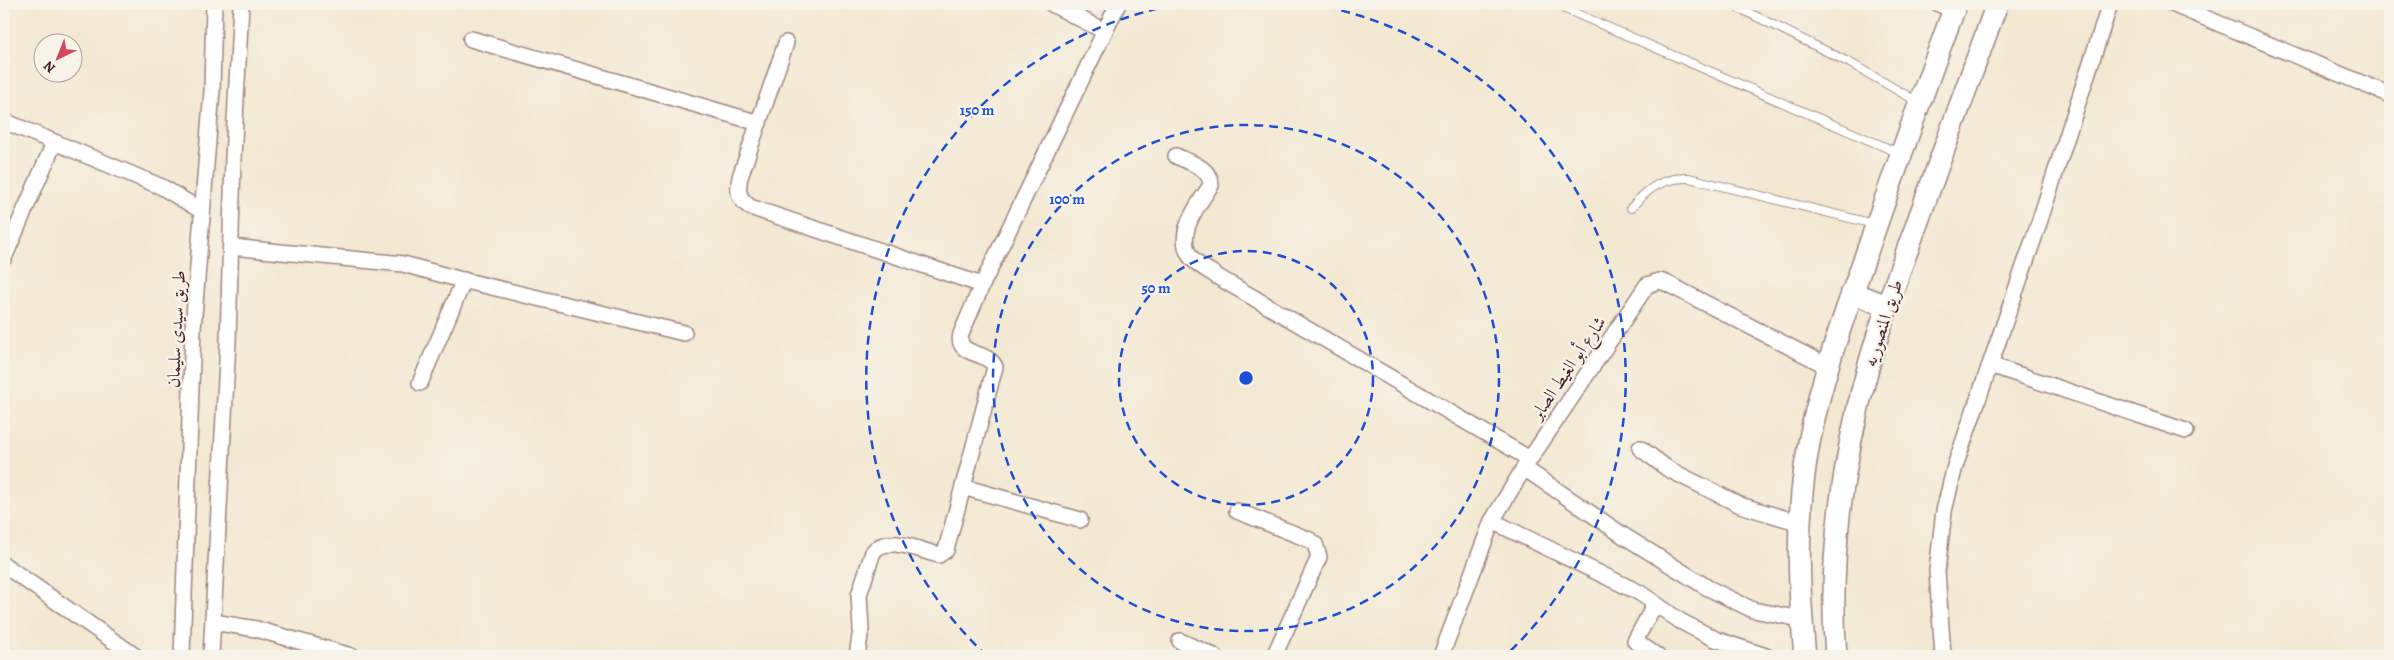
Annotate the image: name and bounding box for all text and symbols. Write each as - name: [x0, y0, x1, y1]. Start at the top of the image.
- north arrow: [32, 32, 82, 82]
- text: N: [39, 57, 60, 78]
- text: 150 m: [960, 100, 995, 120]
- text: 100 m: [1049, 189, 1085, 209]
- street label: طريق سيدى سليمان: [161, 270, 191, 388]
- street label: طريق المنصوريه: [1858, 276, 1908, 370]
- text: 50 m: [1141, 278, 1171, 298]
- street label: شارع أبو الغيط الصابر: [1523, 311, 1614, 428]
- centre of rings: [1237, 369, 1255, 387]

